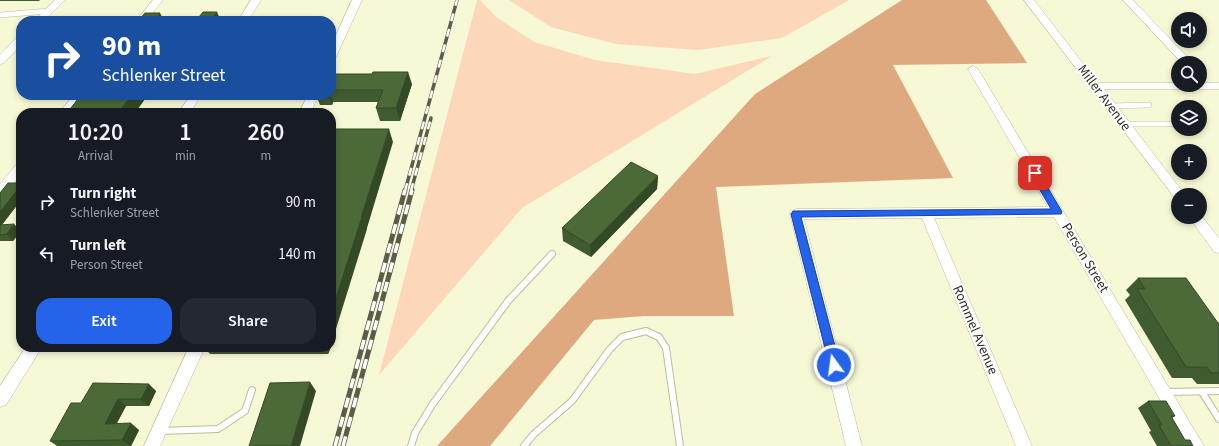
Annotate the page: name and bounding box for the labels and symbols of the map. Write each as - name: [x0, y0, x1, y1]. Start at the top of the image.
- street label: Miller Avenue: [1072, 61, 1136, 135]
- pin: [1018, 156, 1052, 190]
- street label: Person Street: [1056, 219, 1114, 297]
- street label: Rommel Avenue: [947, 282, 1003, 378]
- position arrow: [813, 344, 855, 386]

